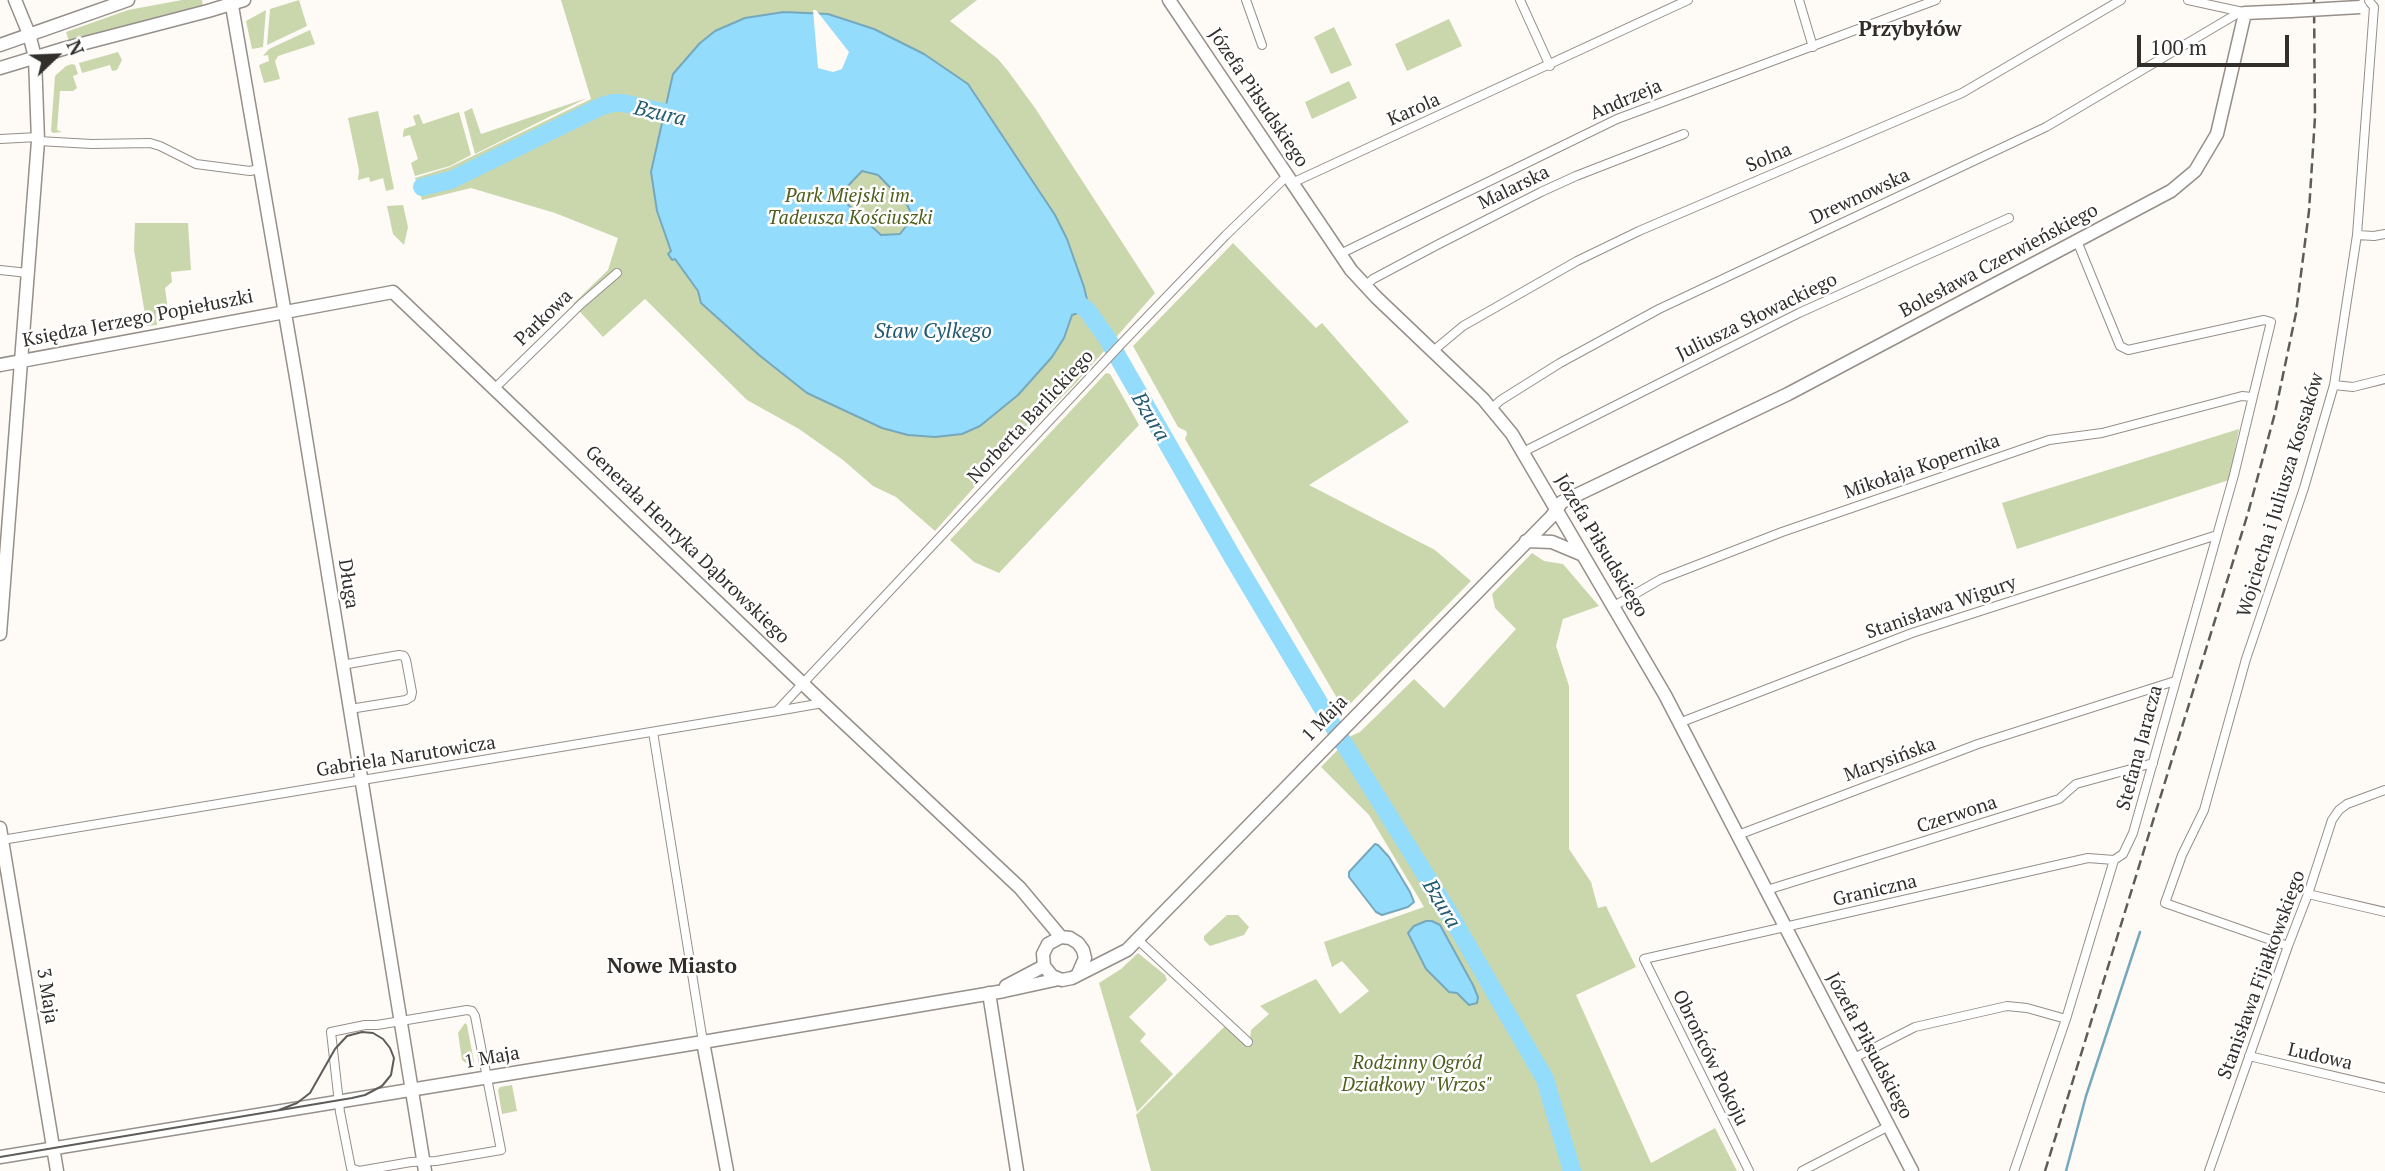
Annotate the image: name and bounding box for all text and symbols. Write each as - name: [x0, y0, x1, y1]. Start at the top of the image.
- district label: Przybyłów: [1858, 17, 1962, 43]
- north arrow: [21, 21, 91, 91]
- scale bar: [2140, 21, 2292, 65]
- street label: Józefa Piłsudskiego: [1203, 24, 1313, 172]
- text: 100 m: [2150, 33, 2207, 61]
- text: N: [61, 36, 90, 59]
- street label: Andrzeja: [1587, 75, 1665, 125]
- street label: Karola: [1384, 88, 1444, 132]
- water label: Bzura: [632, 96, 688, 132]
- street label: Solna: [1743, 138, 1795, 178]
- street label: Malarska: [1475, 161, 1553, 215]
- street label: Drewnowska: [1807, 164, 1913, 230]
- park label: Park Miejski im. Tadeusza Kościuszki: [768, 186, 932, 230]
- street label: Bolesława Czerwieńskiego: [1896, 199, 2102, 323]
- street label: Juliusza Słowackiego: [1673, 268, 1841, 366]
- street label: Księdza Jerzego Popiełuszki: [21, 285, 255, 353]
- street label: Parkowa: [510, 285, 578, 351]
- water label: Staw Cylkego: [874, 319, 992, 345]
- street label: Norberta Barlickiego: [963, 345, 1099, 489]
- street label: Wojciecha i Juliusza Kossaków: [2233, 370, 2329, 620]
- water label: Bzura: [1126, 388, 1174, 446]
- street label: Mikołaja Kopernika: [1841, 430, 2003, 504]
- street label: Generała Henryka Dąbrowskiego: [580, 441, 794, 649]
- street label: Józefa Piłsudskiego: [1549, 470, 1653, 622]
- street label: Długa: [333, 557, 363, 611]
- street label: Stanisława Wigury: [1863, 572, 2019, 644]
- street label: Stefana Jaracza: [2112, 683, 2168, 813]
- street label: 1 Maja: [1297, 691, 1353, 747]
- street label: Gabriela Narutowicza: [315, 732, 497, 782]
- street label: Marysińska: [1841, 733, 1939, 787]
- street label: Czerwona: [1914, 791, 2000, 839]
- street label: Stanisława Fijałkowskiego: [2214, 867, 2310, 1083]
- street label: Graniczna: [1831, 870, 1919, 912]
- water label: Bzura: [1417, 875, 1465, 933]
- district label: Nowe Miasto: [607, 954, 737, 980]
- street label: 3 Maja: [31, 967, 63, 1025]
- street label: Józefa Piłsudskiego: [1821, 969, 1917, 1123]
- street label: Obrońców Pokoju: [1667, 986, 1753, 1130]
- street label: Ludowa: [2285, 1039, 2355, 1075]
- street label: 1 Maja: [463, 1042, 521, 1074]
- park label: Rodzinny Ogród Działkowy "Wrzos": [1342, 1053, 1492, 1097]

